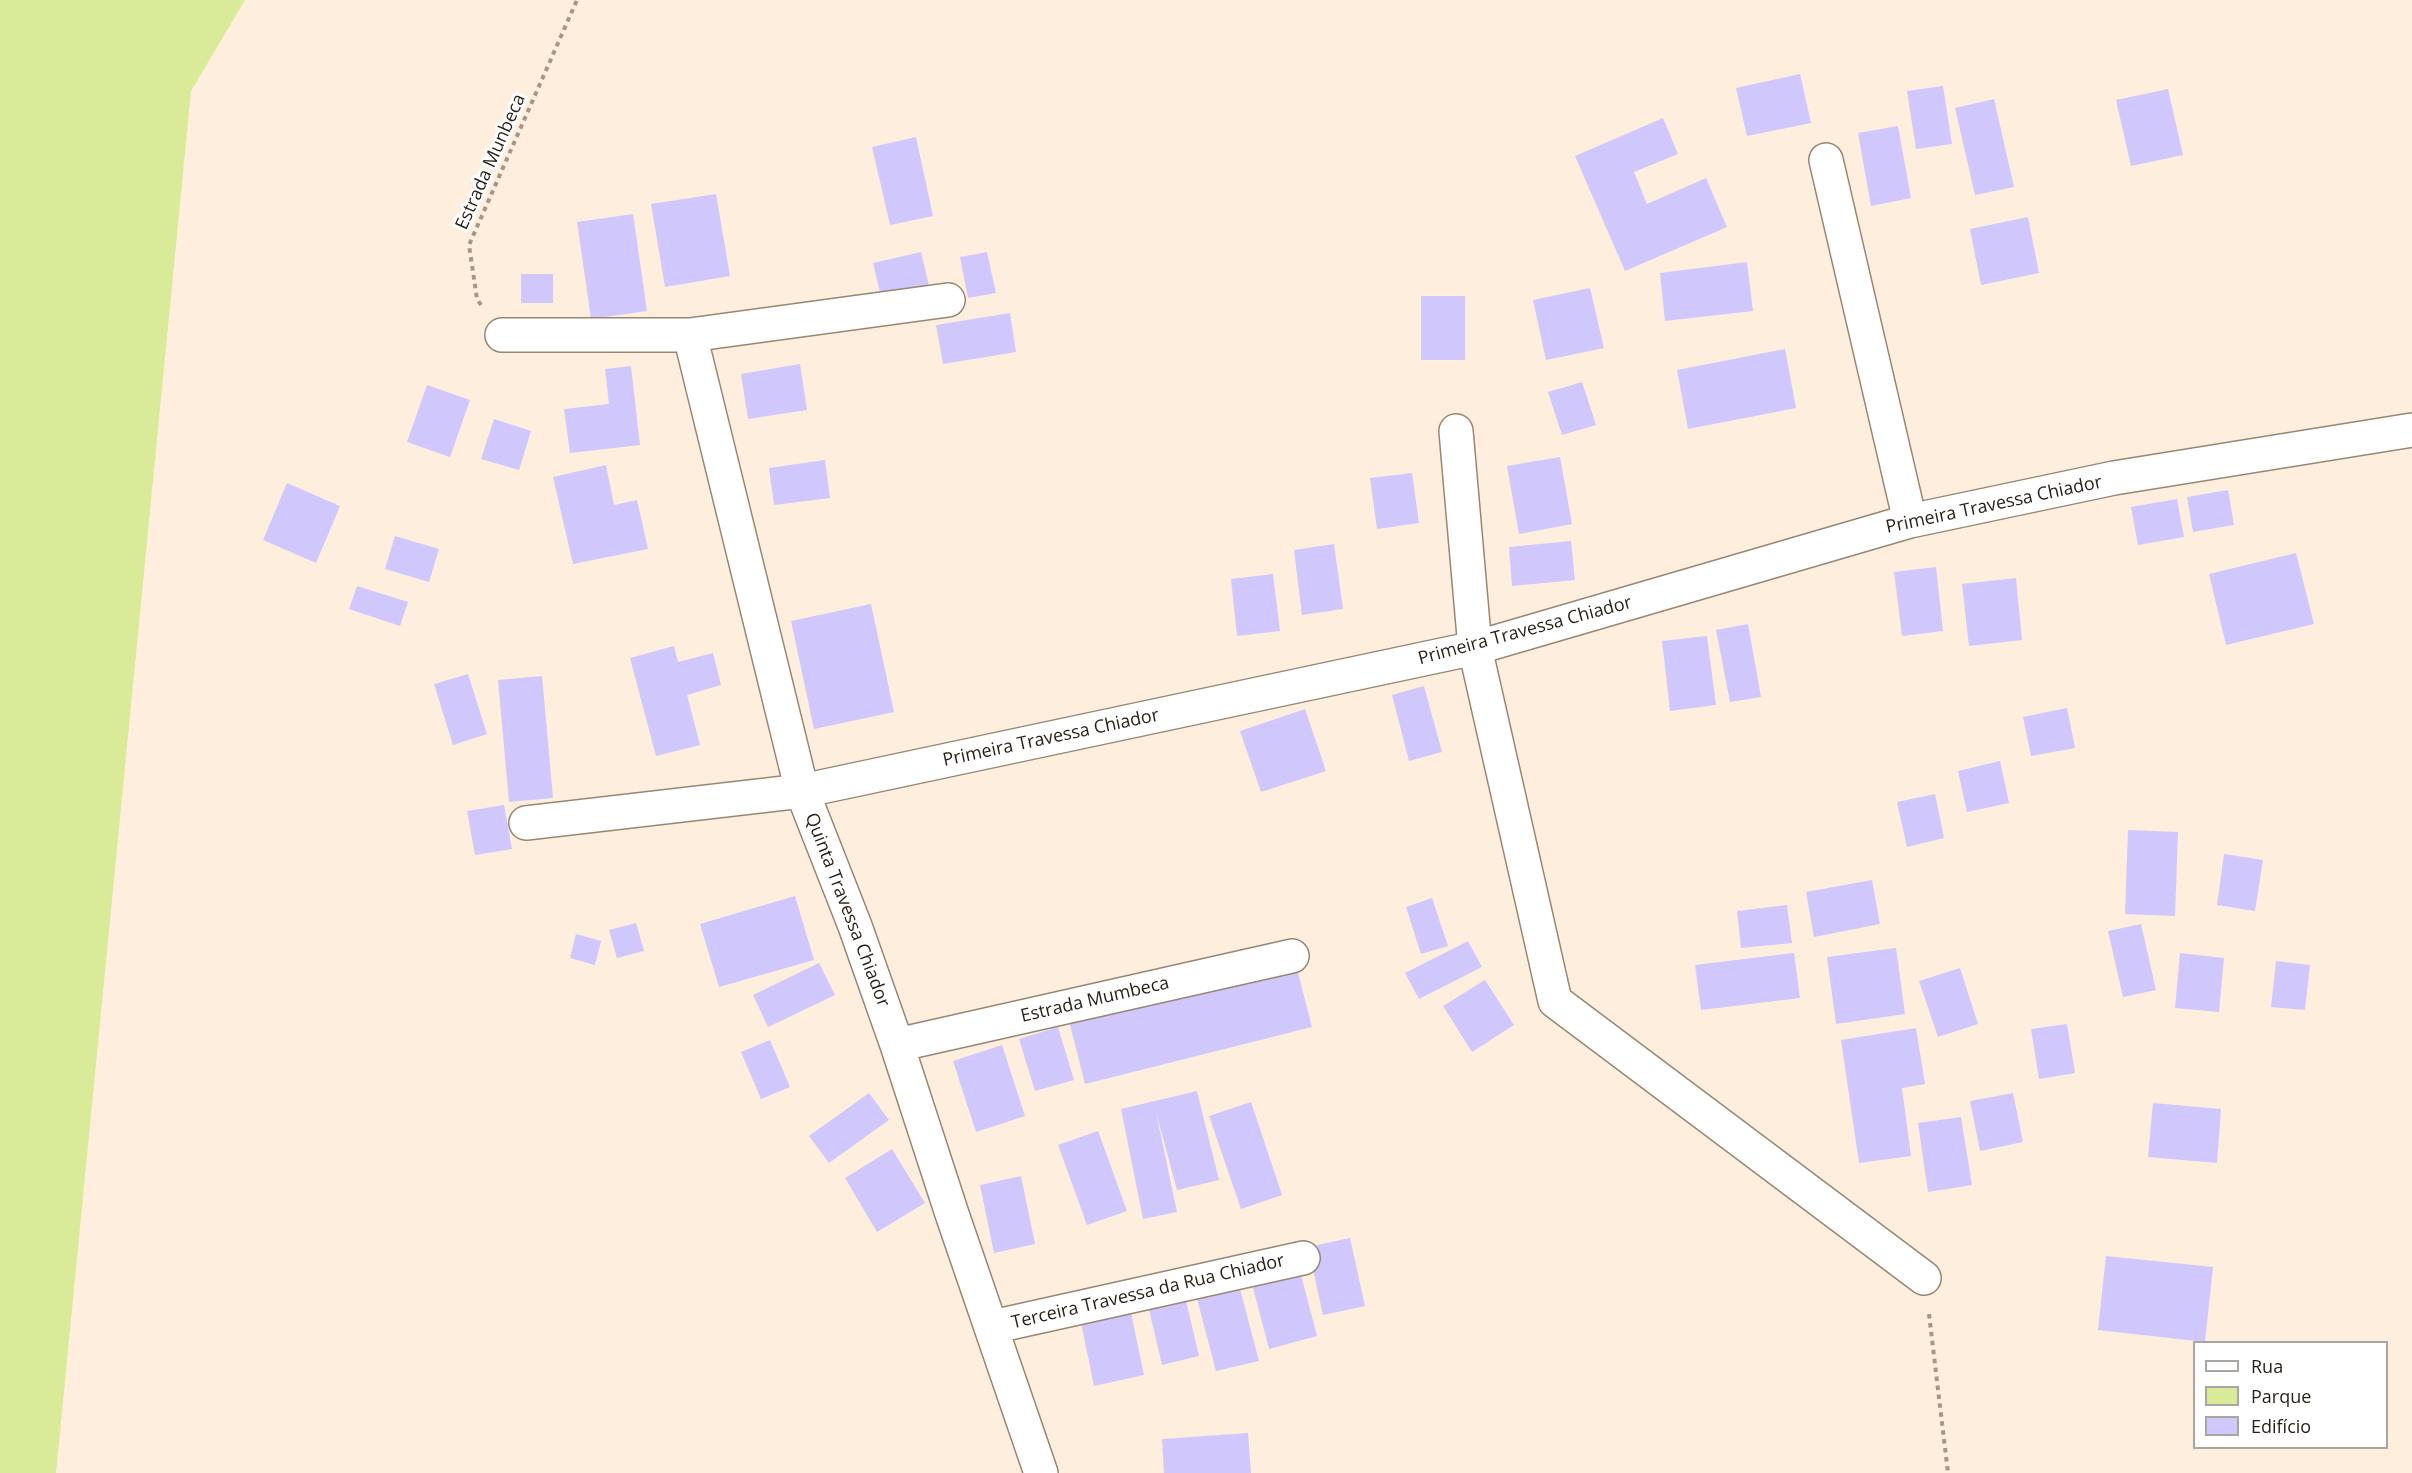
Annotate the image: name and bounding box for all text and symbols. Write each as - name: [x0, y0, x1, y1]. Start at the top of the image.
- street label: Estrada Munbeca: [451, 91, 531, 233]
- street label: Primeira Travessa Chiador: [1884, 472, 2104, 538]
- street label: Primeira Travessa Chiador: [1416, 592, 1634, 670]
- street label: Primeira Travessa Chiador: [941, 705, 1161, 771]
- street label: Quinta Travessa Chiador: [800, 810, 894, 1010]
- street label: Estrada Mumbeca: [1019, 972, 1171, 1028]
- street label: Terceira Travessa da Rua Chiador: [1009, 1250, 1287, 1334]
- legend: [2193, 1341, 2388, 1449]
- text: Rua: [2251, 1354, 2283, 1378]
- text: Parque: [2251, 1384, 2311, 1408]
- text: Edifício: [2251, 1414, 2311, 1438]

